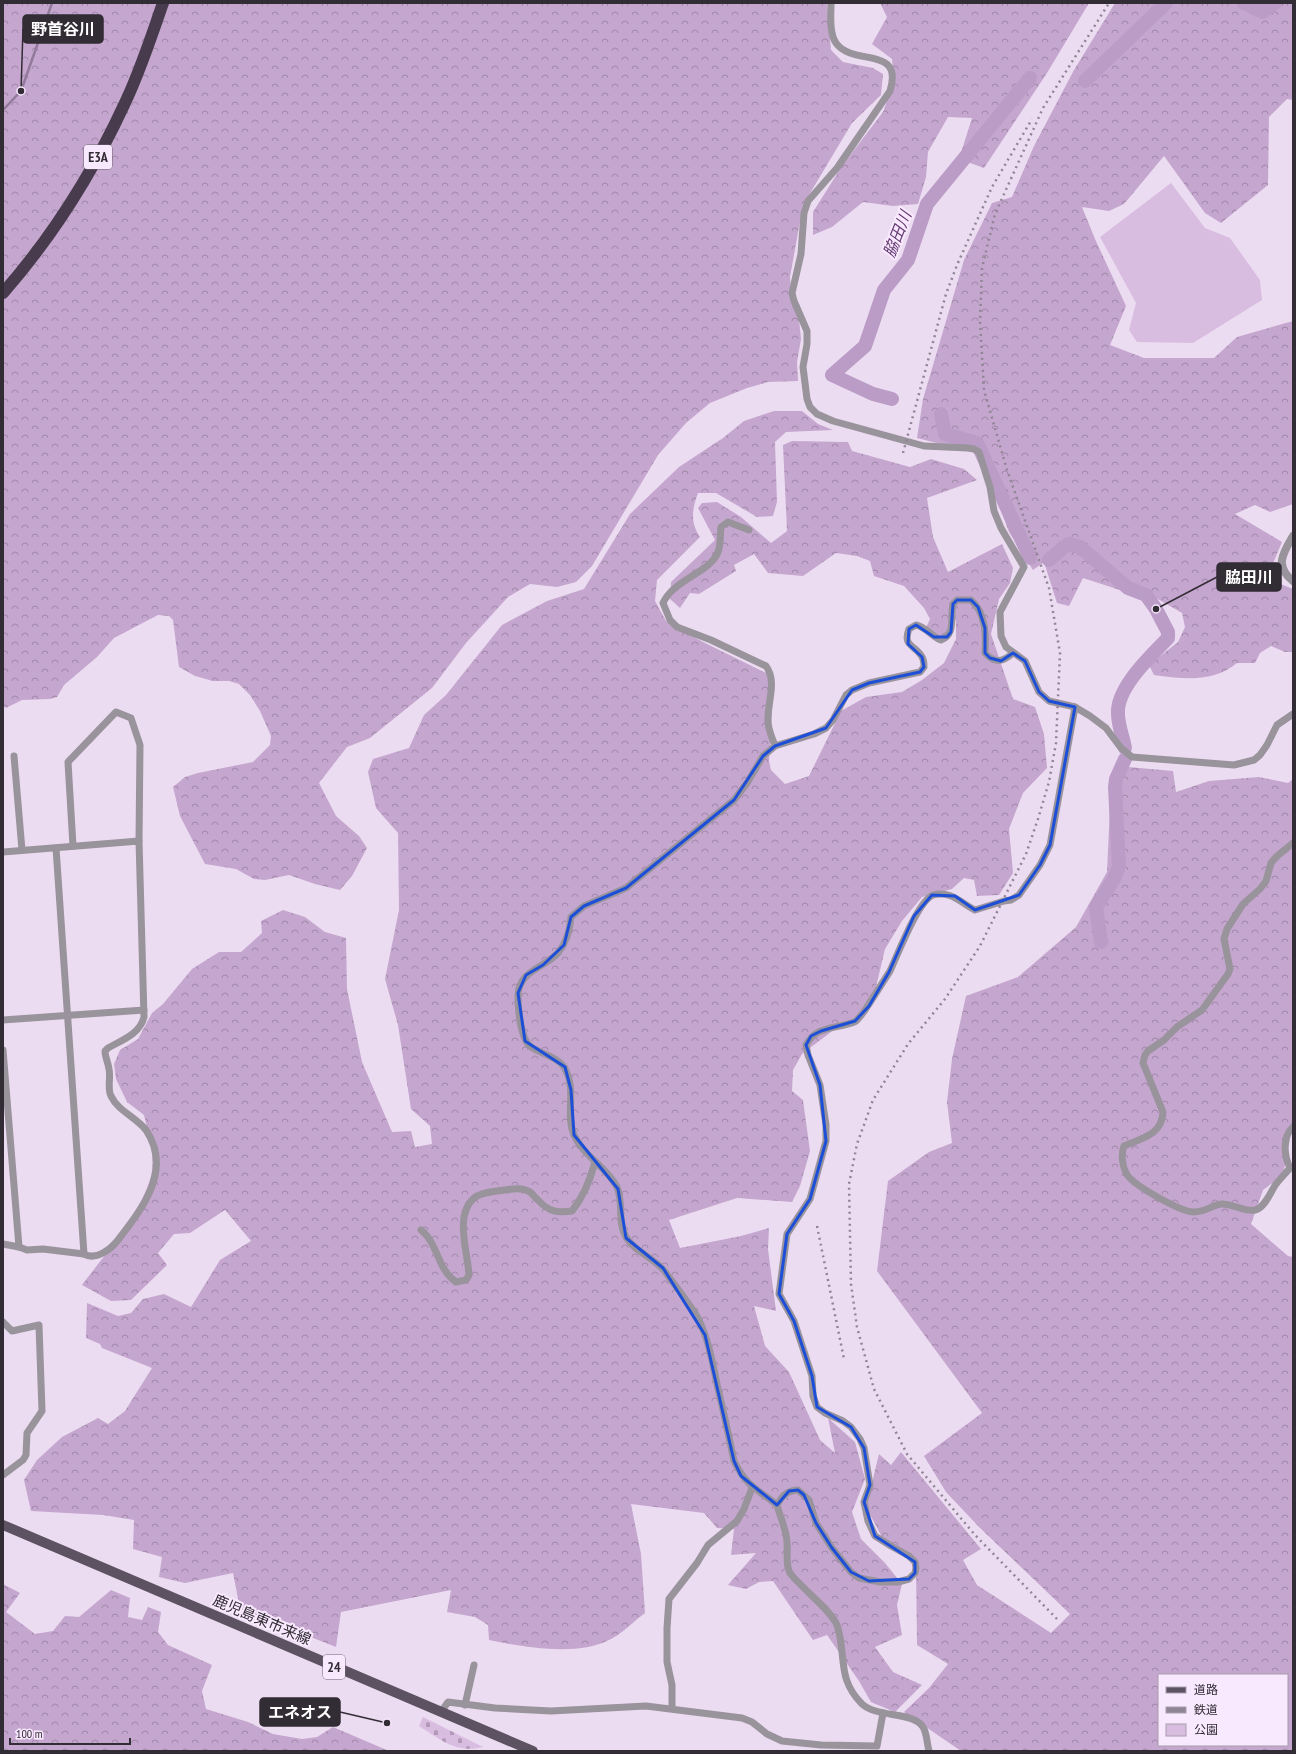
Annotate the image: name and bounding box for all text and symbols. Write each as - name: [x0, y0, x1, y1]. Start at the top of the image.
- callout: 野首谷川: [23, 15, 103, 43]
- text: 野首谷川: [31, 19, 95, 39]
- road number: E3A: [84, 145, 112, 169]
- water label: 脇田川: [879, 206, 916, 260]
- callout: 脇田川: [1217, 563, 1281, 591]
- text: 脇田川: [1225, 567, 1273, 587]
- street label: 鹿児島東市来線: [210, 1590, 314, 1649]
- road number: 24: [323, 1655, 345, 1679]
- legend: [1158, 1674, 1288, 1746]
- text: 道路: [1194, 1682, 1218, 1697]
- callout: エネオス: [260, 1698, 340, 1726]
- text: エネオス: [268, 1702, 332, 1722]
- text: 鉄道: [1194, 1702, 1218, 1717]
- scale bar: [10, 1720, 130, 1746]
- text: 公園: [1194, 1722, 1218, 1737]
- text: 100 m: [16, 1726, 43, 1741]

